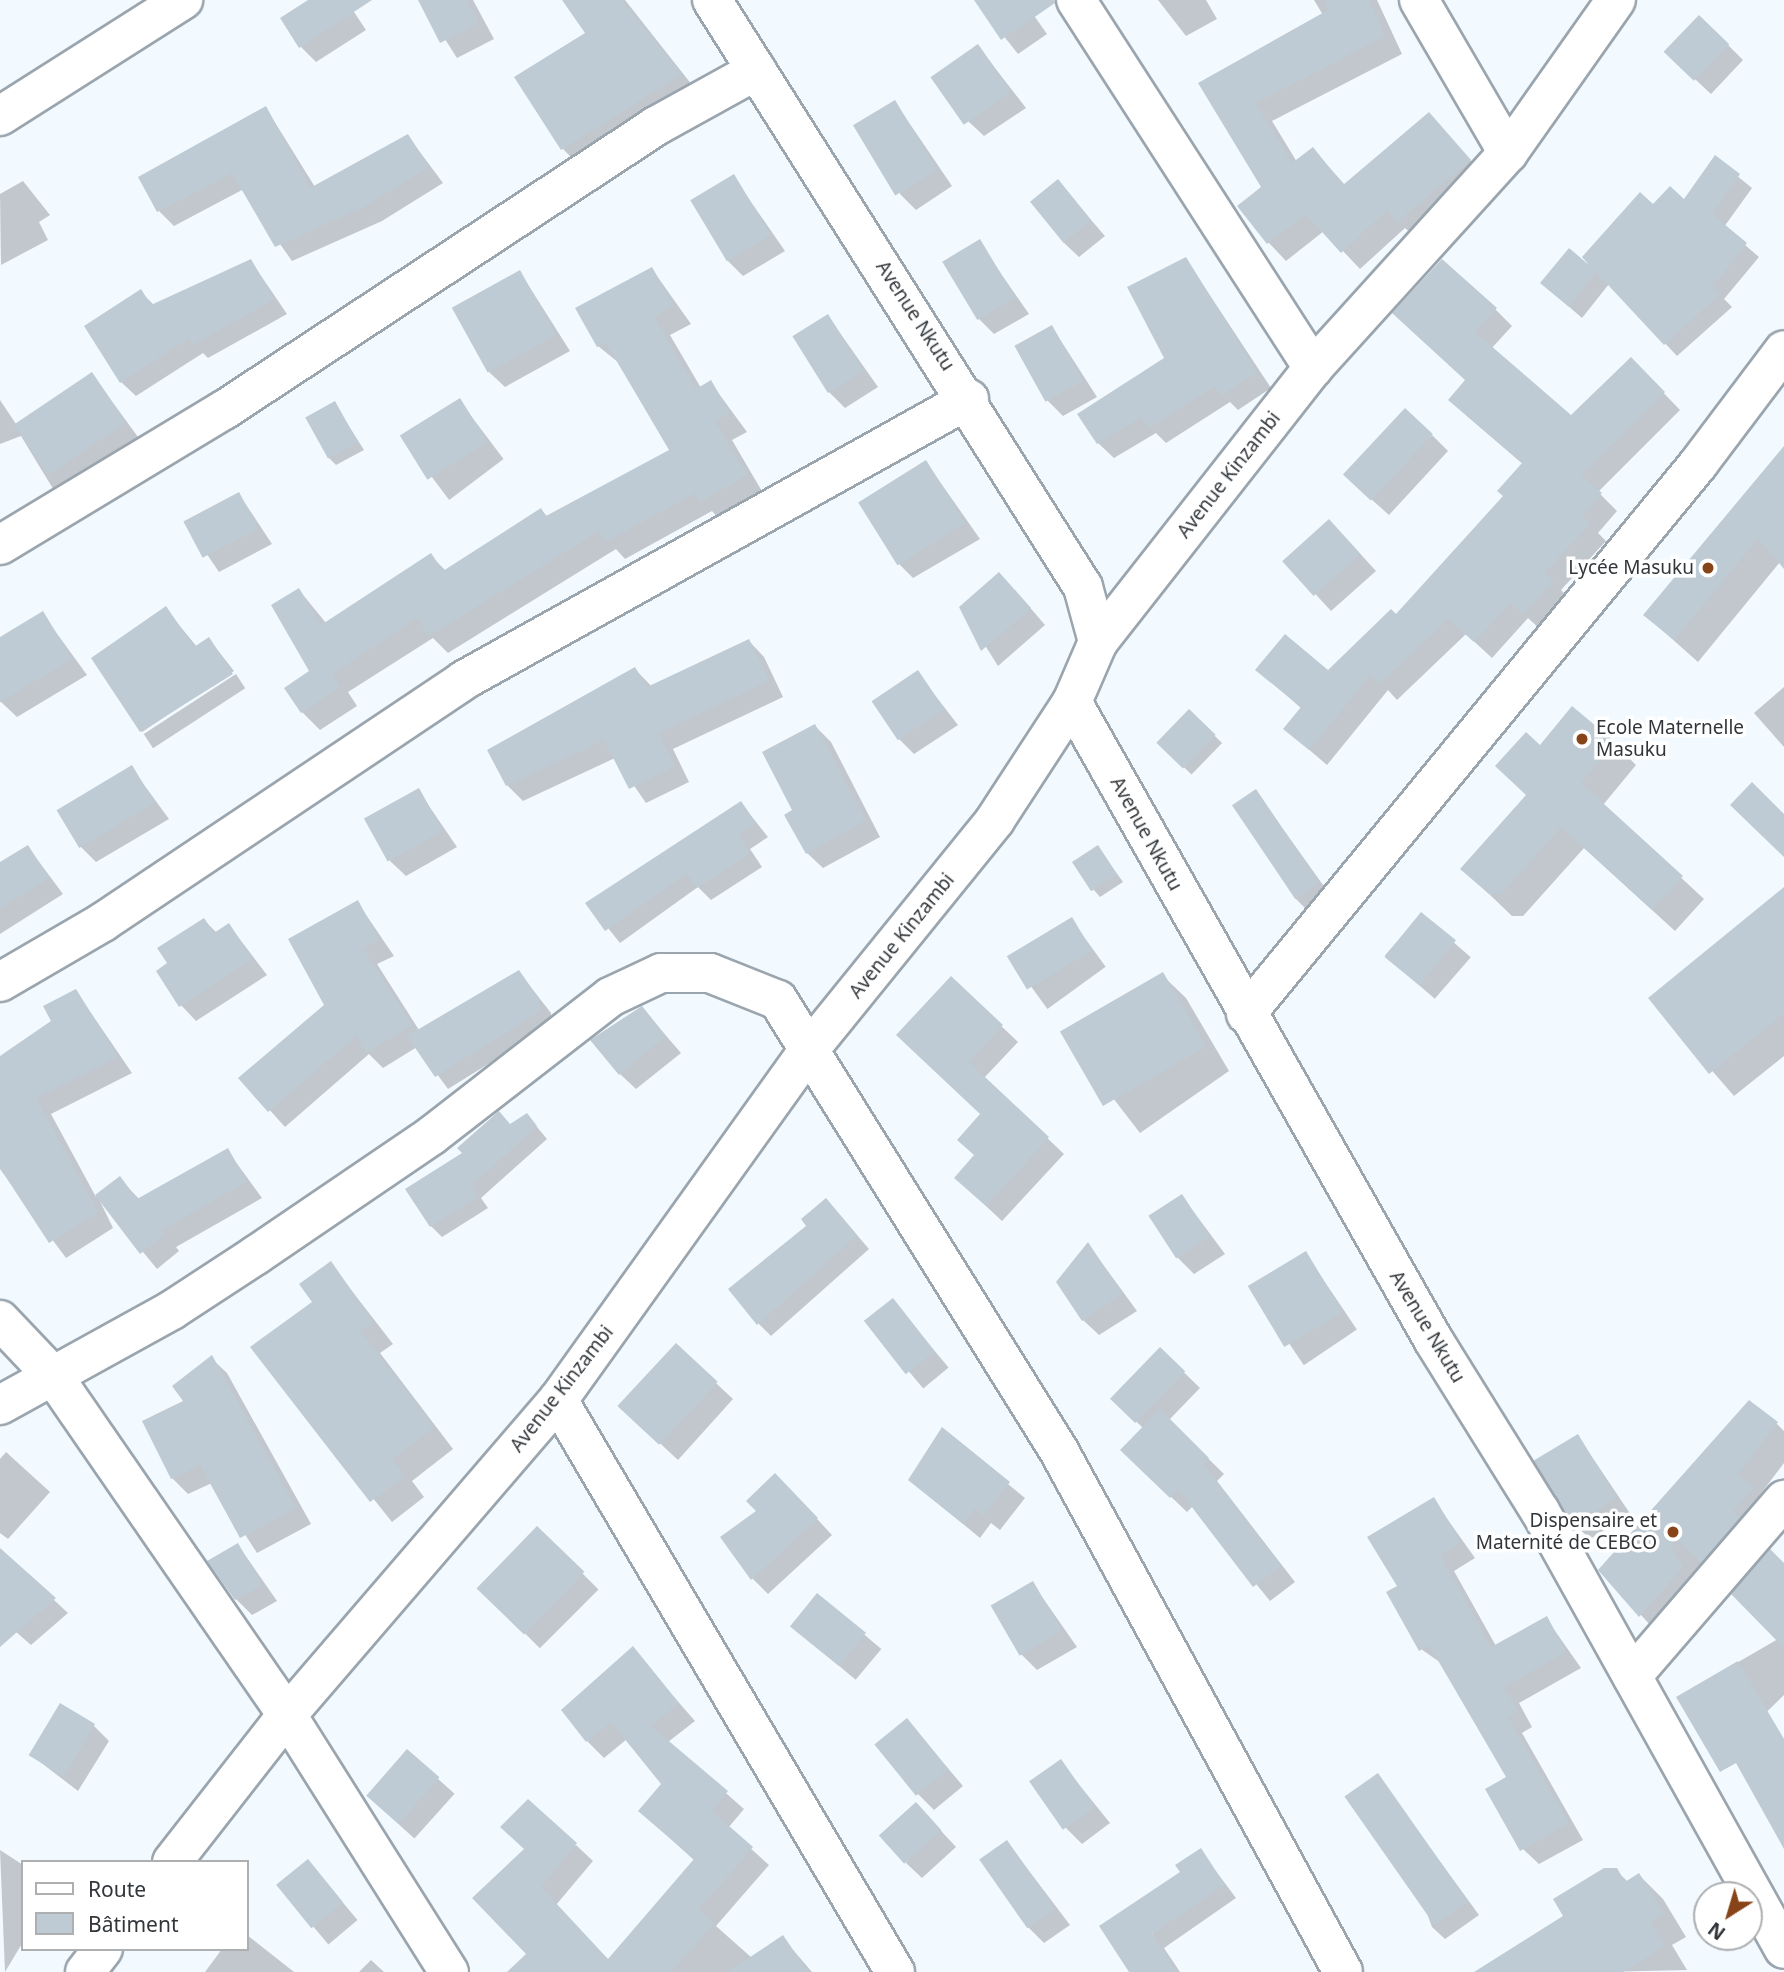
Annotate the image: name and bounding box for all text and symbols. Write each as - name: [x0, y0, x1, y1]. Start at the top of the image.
- street label: Avenue Nkutu: [871, 257, 959, 375]
- street label: Avenue Kinzambi: [1173, 407, 1285, 543]
- place label: Lycée Masuku: [1568, 557, 1694, 579]
- marker: Lycée Masuku: [1700, 560, 1716, 576]
- place label: Ecole Maternelle Masuku: [1596, 717, 1744, 761]
- marker: Ecole Maternelle Masuku: [1574, 731, 1590, 747]
- street label: Avenue Nkutu: [1105, 773, 1187, 895]
- street label: Avenue Kinzambi: [845, 869, 959, 1003]
- street label: Avenue Nkutu: [1385, 1267, 1469, 1387]
- street label: Avenue Kinzambi: [506, 1321, 618, 1457]
- place label: Dispensaire et Maternité de CEBCO: [1476, 1510, 1657, 1554]
- marker: Dispensaire et Maternité de CEBCO: [1663, 1522, 1683, 1542]
- legend: [21, 1860, 248, 1951]
- text: Route: [88, 1875, 146, 1903]
- north arrow: [1693, 1881, 1763, 1951]
- text: Bâtiment: [88, 1910, 178, 1938]
- text: N: [1703, 1916, 1731, 1946]

